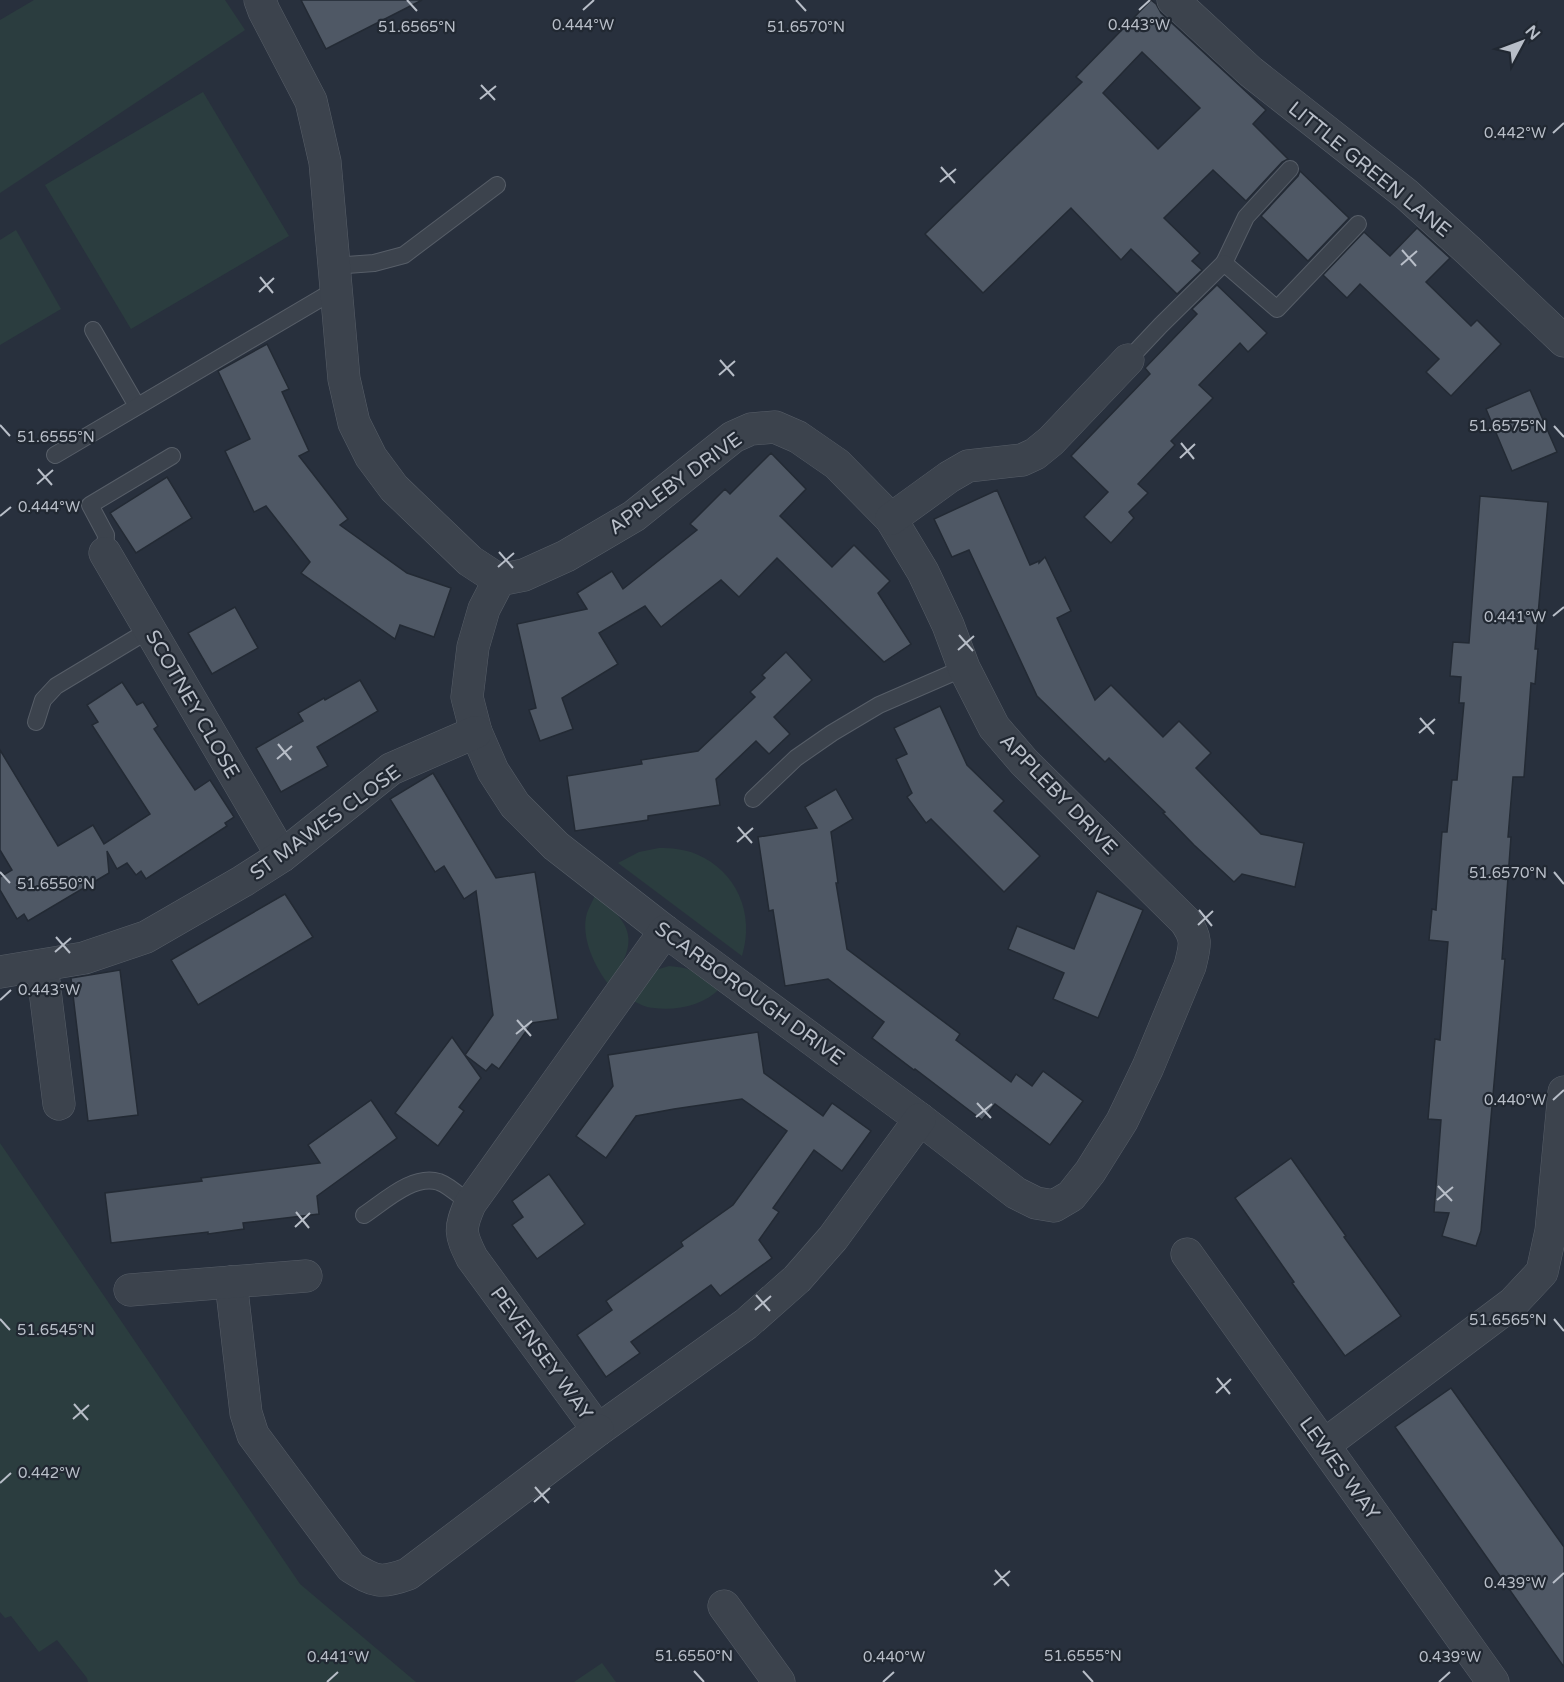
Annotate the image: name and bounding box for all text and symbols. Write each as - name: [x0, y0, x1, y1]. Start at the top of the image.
- north arrow: [1492, 12, 1552, 72]
- text: 0.444°W: [552, 16, 614, 34]
- text: 0.443°W: [1108, 16, 1170, 34]
- text: 51.6565°N: [378, 18, 456, 36]
- text: 51.6570°N: [767, 18, 845, 36]
- text: N: [1521, 21, 1544, 44]
- street label: LITTLE GREEN LANE: [1283, 97, 1455, 243]
- text: 0.442°W: [1484, 124, 1546, 142]
- text: 51.6575°N: [1469, 417, 1547, 435]
- street label: APPLEBY DRIVE: [604, 427, 747, 540]
- text: 51.6555°N: [17, 428, 95, 446]
- text: 0.444°W: [18, 498, 80, 516]
- text: 0.441°W: [1484, 608, 1546, 626]
- street label: SCOTNEY CLOSE: [140, 626, 244, 783]
- street label: APPLEBY DRIVE: [994, 729, 1122, 860]
- street label: ST MAWES CLOSE: [246, 760, 406, 886]
- text: 51.6570°N: [1469, 864, 1547, 882]
- text: 51.6550°N: [17, 875, 95, 893]
- street label: SCARBOROUGH DRIVE: [650, 917, 849, 1071]
- text: 0.443°W: [18, 981, 80, 999]
- text: 0.440°W: [1484, 1091, 1546, 1109]
- street label: PEVENSEY WAY: [485, 1282, 598, 1425]
- text: 51.6565°N: [1469, 1311, 1547, 1329]
- text: 51.6545°N: [17, 1321, 95, 1339]
- street label: LEWES WAY: [1294, 1412, 1385, 1525]
- text: 0.442°W: [18, 1464, 80, 1482]
- text: 0.439°W: [1484, 1574, 1546, 1592]
- text: 51.6550°N: [655, 1647, 733, 1665]
- text: 51.6555°N: [1044, 1647, 1122, 1665]
- text: 0.441°W: [307, 1648, 369, 1666]
- text: 0.440°W: [863, 1648, 925, 1666]
- text: 0.439°W: [1419, 1648, 1481, 1666]

